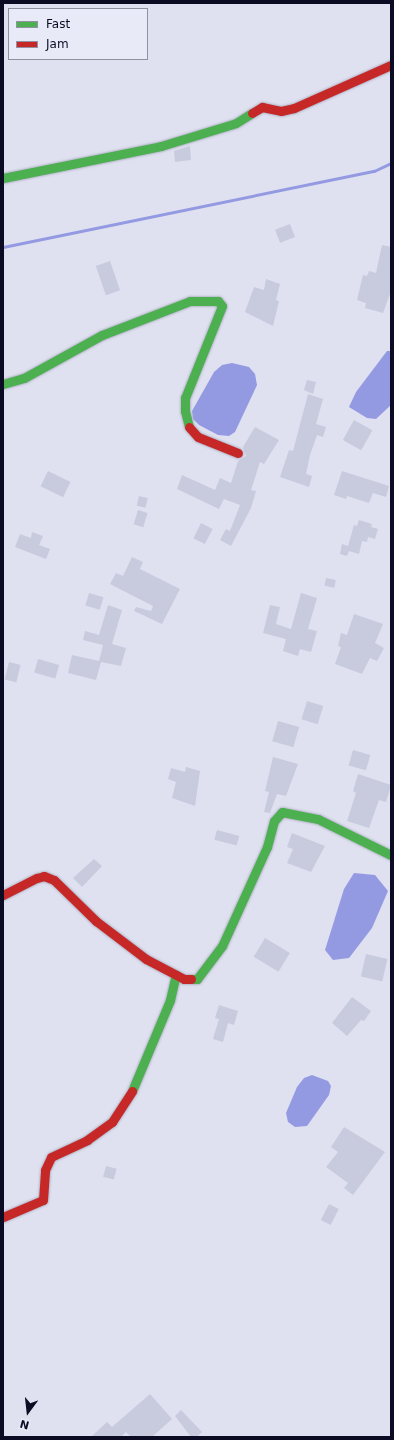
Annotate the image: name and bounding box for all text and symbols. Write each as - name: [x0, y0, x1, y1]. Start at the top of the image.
- legend: [8, 8, 148, 60]
- text: Fast: [46, 17, 70, 31]
- text: Jam: [46, 37, 69, 51]
- north arrow: [8, 1392, 48, 1432]
- text: N: [19, 1417, 31, 1432]

